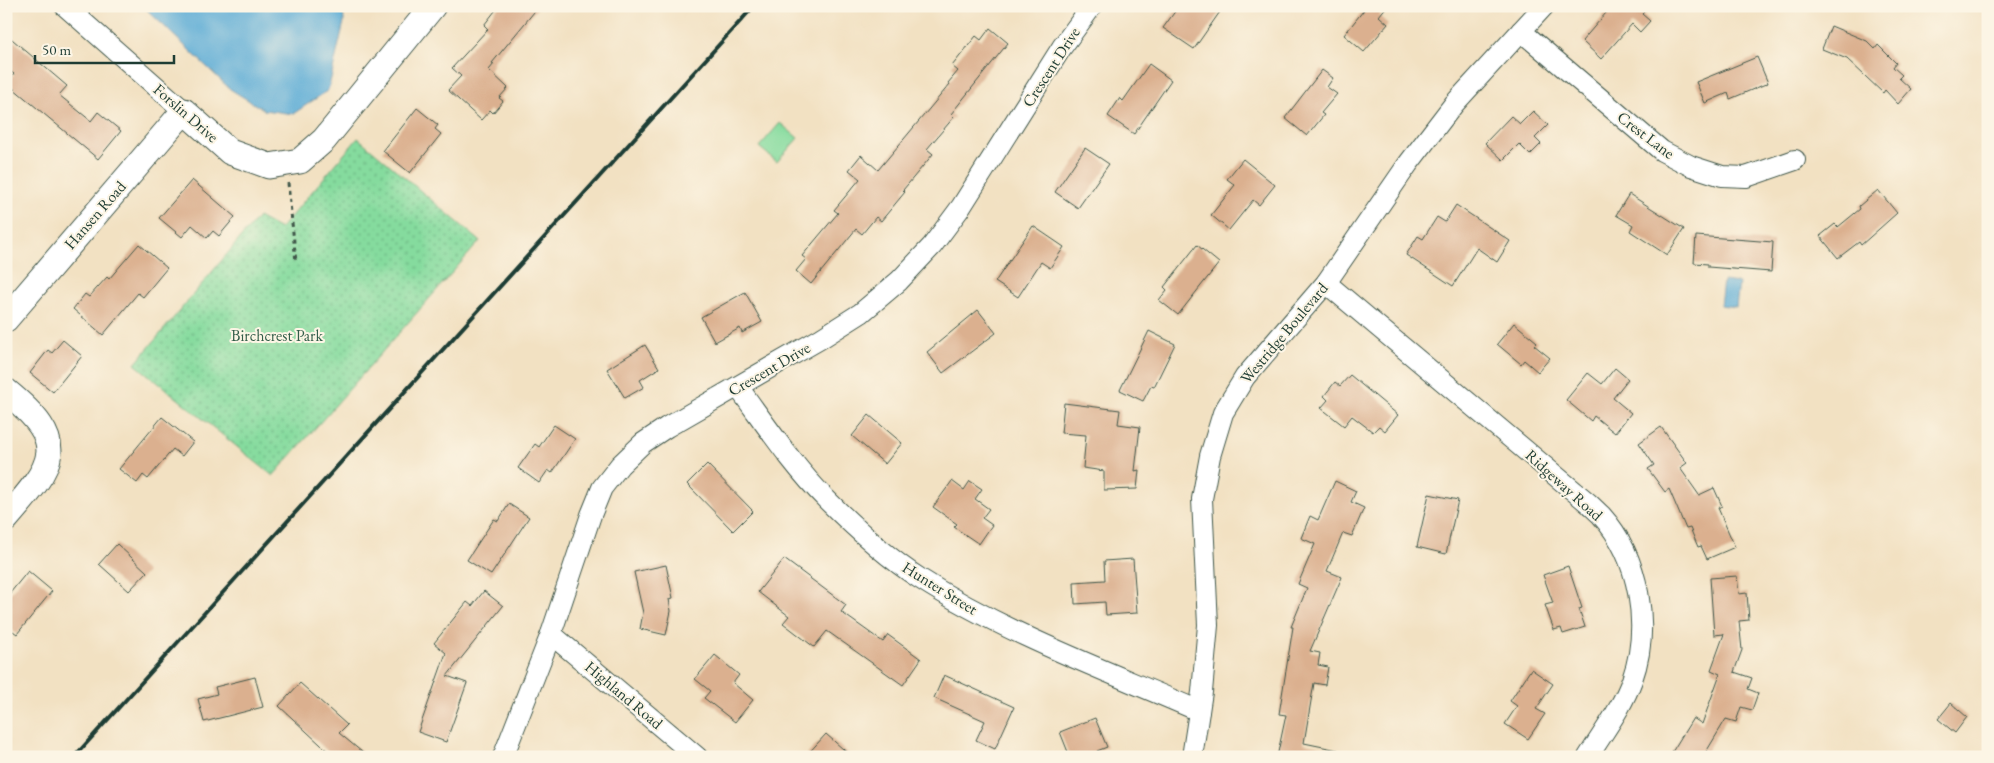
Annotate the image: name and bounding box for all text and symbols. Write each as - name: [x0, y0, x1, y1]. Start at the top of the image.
- street label: Crescent Drive: [1017, 23, 1085, 111]
- scale bar: [35, 32, 174, 64]
- text: 50 m: [42, 40, 71, 59]
- street label: Forslin Drive: [149, 79, 223, 147]
- street label: Crest Lane: [1613, 107, 1679, 163]
- street label: Hansen Road: [59, 176, 131, 254]
- street label: Westridge Boulevard: [1236, 277, 1333, 388]
- park label: Birchcrest Park: [231, 325, 323, 346]
- street label: Crescent Drive: [724, 337, 814, 401]
- street label: Ridgeway Road: [1521, 445, 1608, 526]
- street label: Hunter Street: [898, 557, 982, 619]
- street label: Highland Road: [581, 656, 668, 734]

